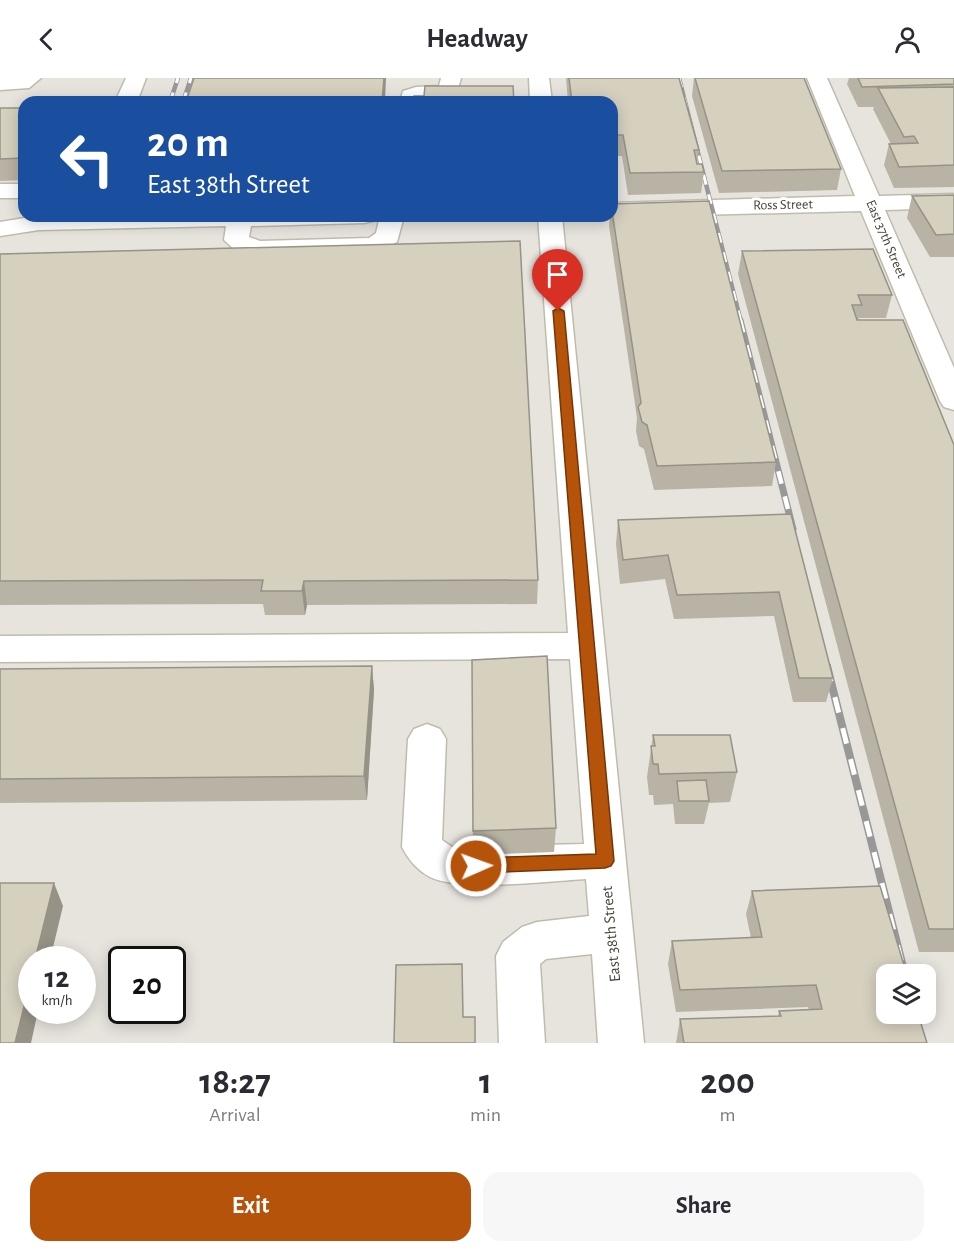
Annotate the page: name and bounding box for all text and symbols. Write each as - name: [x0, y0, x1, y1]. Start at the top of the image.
- icon: back: [30, 23, 63, 56]
- icon: person: [891, 23, 924, 56]
- text: Headway: [426, 25, 528, 52]
- icon: left: [48, 120, 126, 198]
- text: 20 m: [147, 122, 229, 164]
- text: East 38th Street: [147, 171, 310, 198]
- street label: Ross Street: [753, 197, 814, 213]
- street label: East 37th Street: [863, 198, 909, 281]
- pin: [532, 249, 583, 311]
- icon: arrive: [541, 258, 574, 291]
- position arrow: [444, 834, 508, 898]
- street label: East 38th Street: [599, 885, 623, 983]
- speed limit sign: 20: [108, 946, 186, 1024]
- text: 12: [45, 963, 69, 993]
- map controls: [876, 964, 936, 1024]
- button: layers: [876, 964, 936, 1024]
- text: km/h: [42, 993, 72, 1008]
- text: 18:27: [199, 1064, 271, 1100]
- text: 1: [479, 1064, 492, 1100]
- text: 200: [700, 1064, 755, 1100]
- text: Arrival: [209, 1105, 261, 1125]
- text: min: [470, 1105, 501, 1125]
- text: m: [720, 1105, 736, 1125]
- button: Exit: [30, 1172, 471, 1241]
- button: Share: [483, 1172, 924, 1241]

